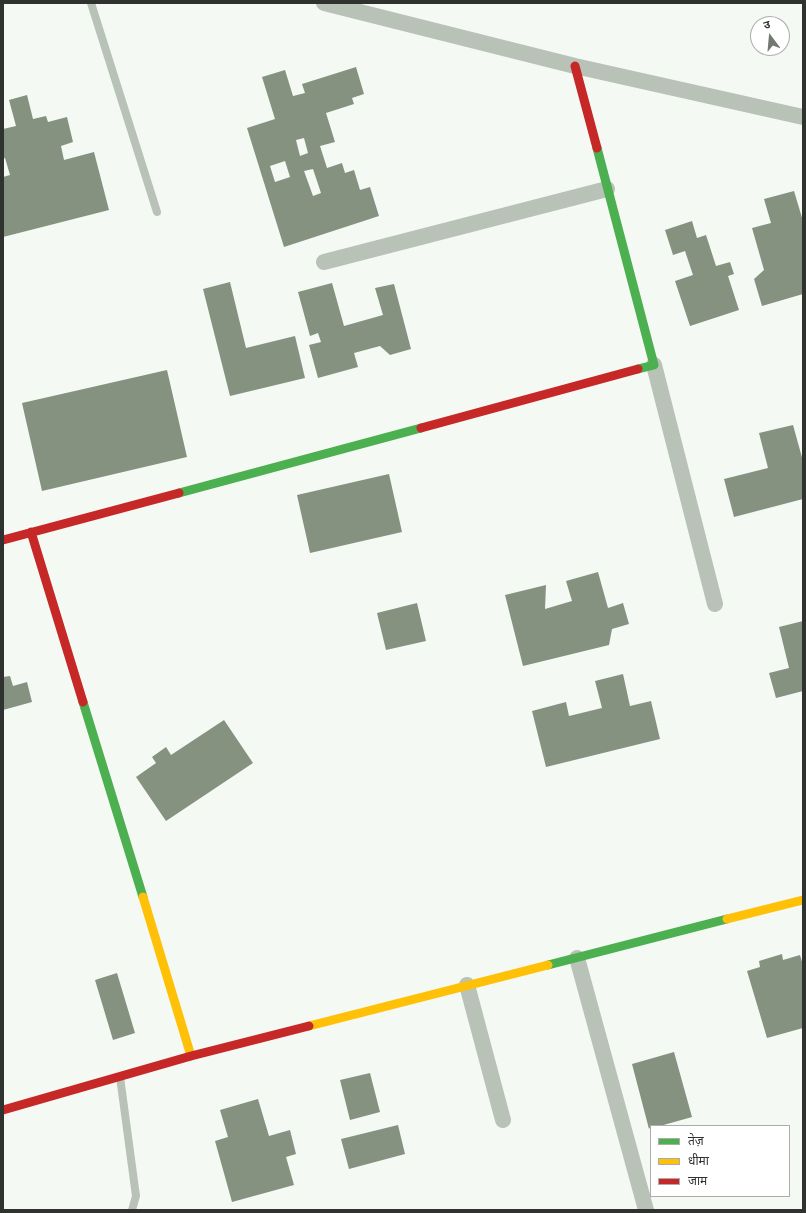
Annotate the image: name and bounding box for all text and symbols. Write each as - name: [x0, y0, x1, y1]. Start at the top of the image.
- north arrow: [750, 16, 790, 56]
- text: उ: [762, 17, 772, 33]
- legend: [650, 1125, 790, 1197]
- text: तेज़: [688, 1133, 704, 1149]
- text: धीमा: [688, 1153, 709, 1169]
- text: जाम: [688, 1173, 707, 1189]

